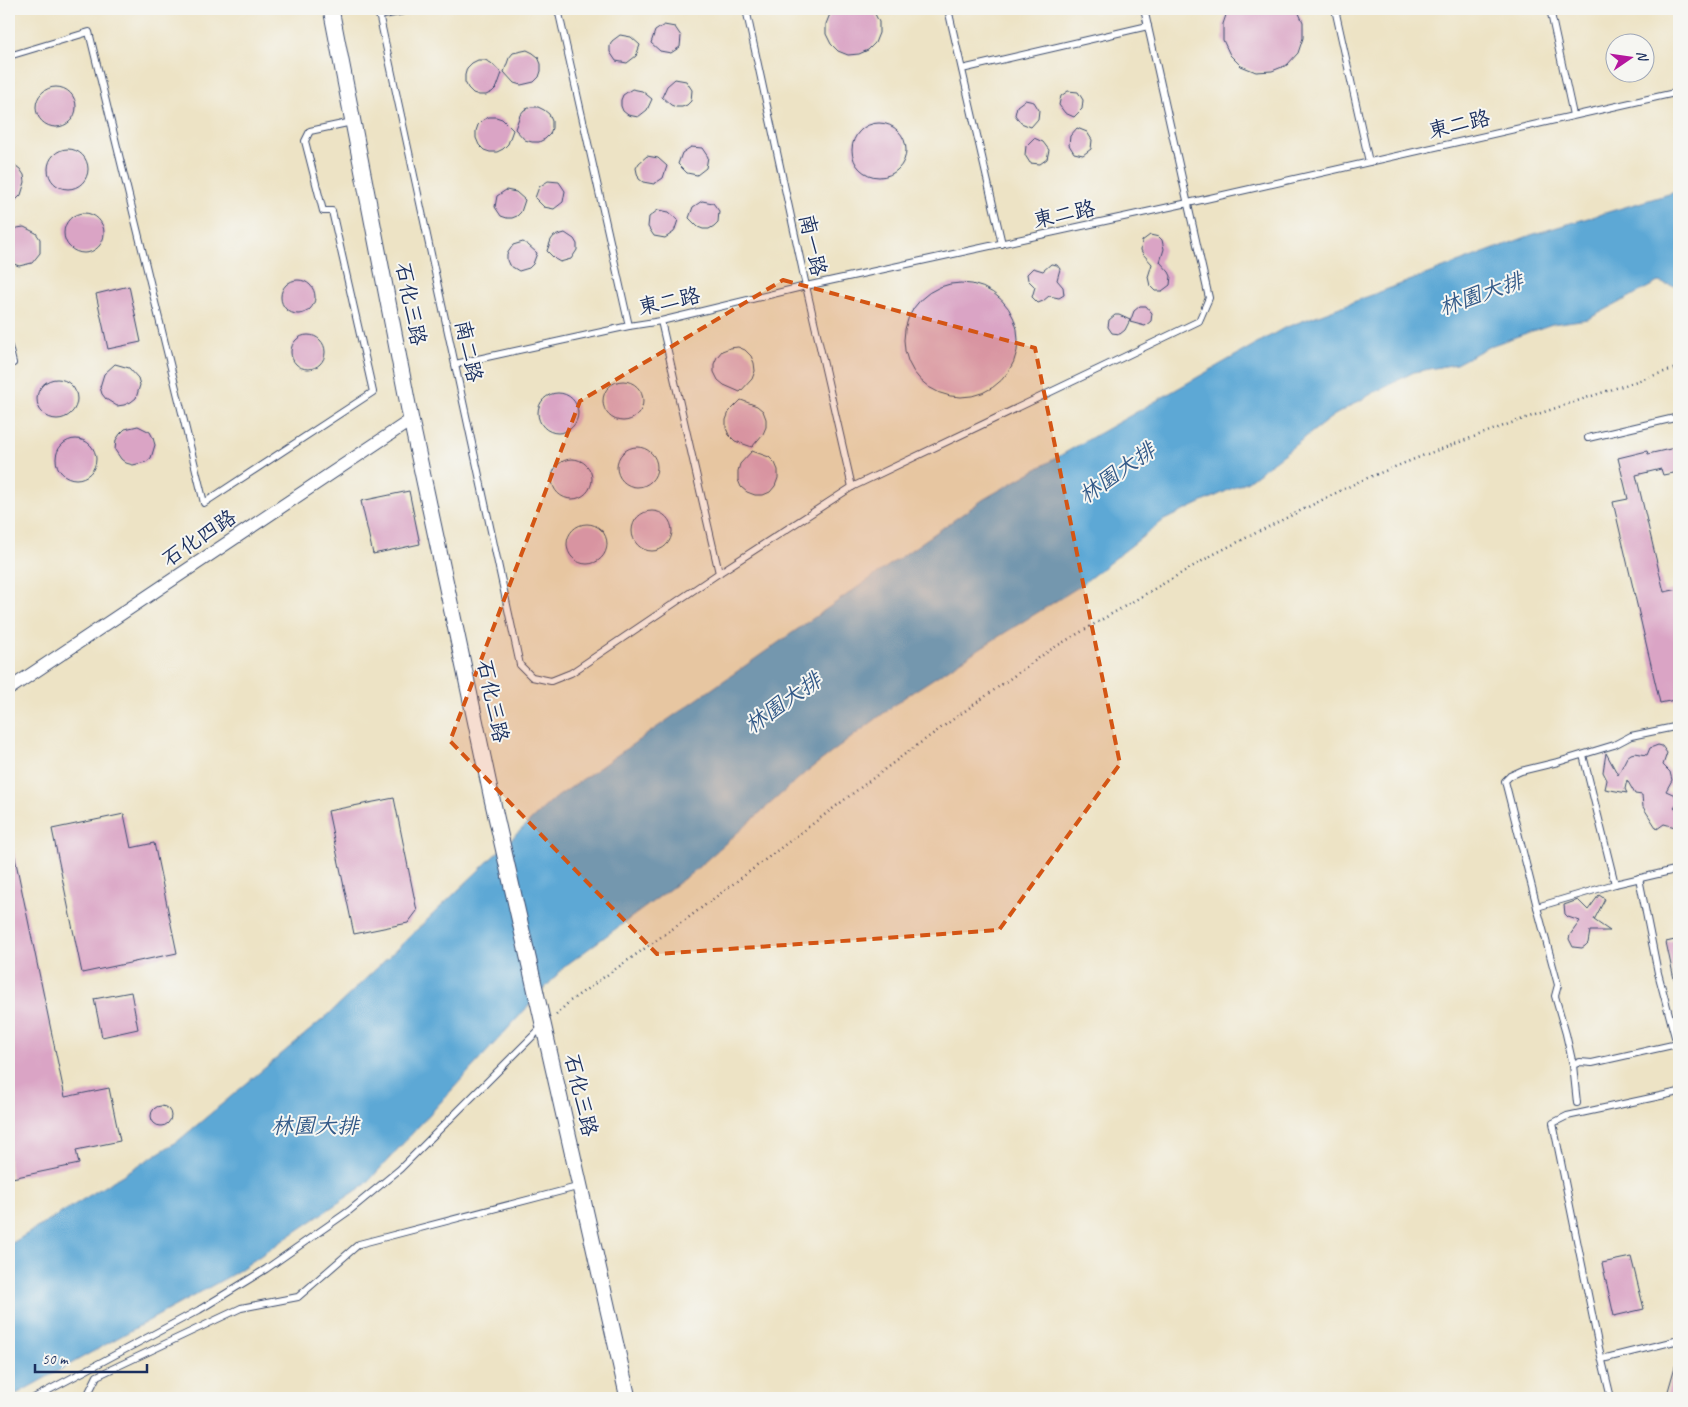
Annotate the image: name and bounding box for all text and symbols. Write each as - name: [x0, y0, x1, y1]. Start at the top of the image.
- north arrow: [1606, 32, 1656, 82]
- text: N: [1633, 49, 1652, 64]
- street label: 東二路: [1425, 104, 1493, 144]
- street label: 東二路: [1030, 195, 1098, 233]
- street label: 南一路: [794, 211, 832, 279]
- street label: 石化三路: [390, 260, 432, 348]
- water label: 林園大排: [1435, 266, 1529, 322]
- street label: 東二路: [635, 282, 703, 320]
- street label: 南二路: [450, 317, 488, 385]
- water label: 林園大排: [1073, 435, 1163, 510]
- street label: 石化四路: [157, 504, 241, 572]
- street label: 石化三路: [472, 657, 514, 745]
- water label: 林園大排: [739, 665, 829, 740]
- street label: 石化三路: [559, 1051, 603, 1139]
- water label: 林園大排: [271, 1112, 361, 1140]
- scale bar: [35, 1342, 148, 1374]
- text: 50 m: [42, 1350, 69, 1369]

